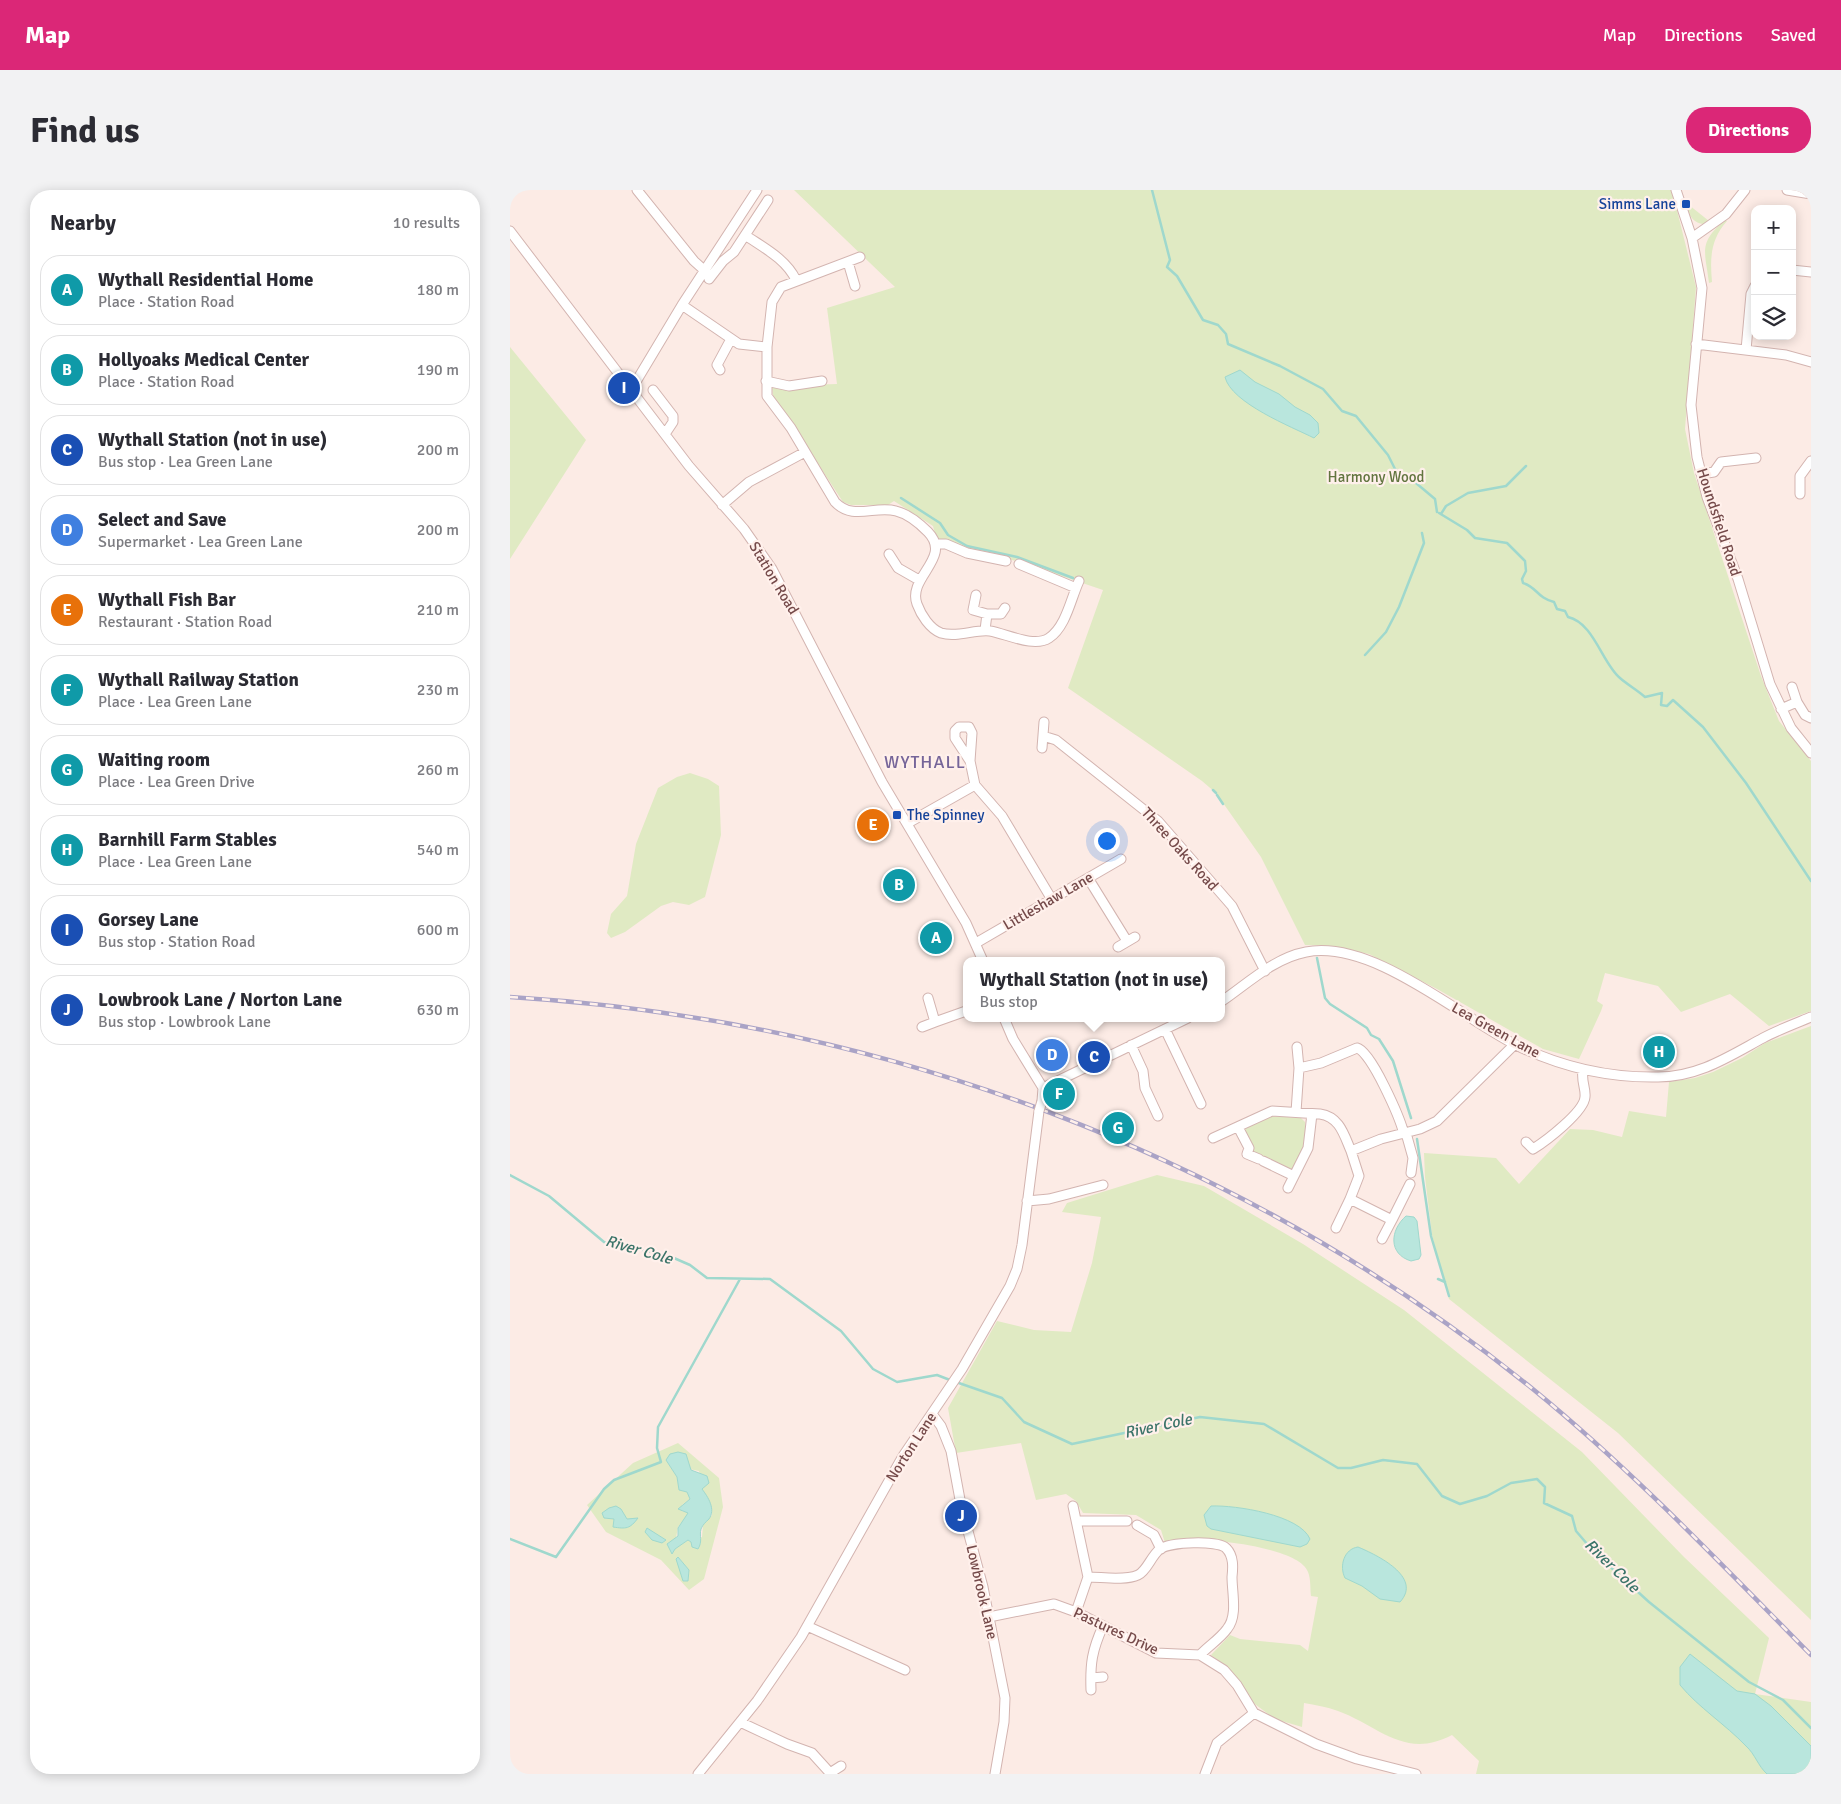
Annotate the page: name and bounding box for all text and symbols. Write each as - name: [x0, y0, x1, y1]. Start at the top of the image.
- text: Map: [25, 20, 70, 50]
- text: Map: [1603, 24, 1636, 46]
- text: Directions: [1664, 24, 1743, 46]
- text: Saved: [1771, 24, 1816, 46]
- button: Directions: [1686, 107, 1811, 153]
- text: Find us: [30, 109, 140, 152]
- place label: Simms Lane: [1599, 195, 1676, 213]
- marker: Simms Lane: [1680, 198, 1692, 210]
- map controls: [1751, 205, 1796, 340]
- button: +: [1751, 205, 1796, 250]
- text: Nearby: [50, 210, 116, 236]
- text: 10 results: [393, 213, 460, 233]
- button: −: [1751, 250, 1796, 295]
- text: Wythall Residential Home: [98, 268, 314, 292]
- text: A: [62, 280, 72, 300]
- text: 180 m: [417, 280, 459, 300]
- text: Place · Station Road: [98, 292, 235, 312]
- button: layers: [1751, 295, 1796, 340]
- text: Hollyoaks Medical Center: [98, 348, 309, 372]
- text: B: [62, 360, 72, 380]
- text: 190 m: [417, 360, 459, 380]
- pin: I: [608, 369, 640, 407]
- text: Place · Station Road: [98, 372, 235, 392]
- text: Wythall Station (not in use): [98, 428, 327, 452]
- text: C: [62, 440, 72, 460]
- text: 200 m: [417, 440, 459, 460]
- text: Bus stop · Lea Green Lane: [98, 452, 273, 472]
- street label: Houndsfield Road: [1693, 466, 1745, 578]
- park label: Harmony Wood: [1328, 468, 1425, 486]
- text: Select and Save: [98, 508, 226, 532]
- text: D: [62, 520, 72, 540]
- text: 200 m: [417, 520, 459, 540]
- text: Supermarket · Lea Green Lane: [98, 532, 303, 552]
- street label: Station Road: [745, 538, 803, 618]
- text: Wythall Fish Bar: [98, 588, 236, 612]
- text: E: [62, 600, 72, 620]
- text: 210 m: [417, 600, 459, 620]
- text: Restaurant · Station Road: [98, 612, 272, 632]
- text: Wythall Railway Station: [98, 668, 299, 692]
- text: F: [63, 680, 71, 700]
- text: 230 m: [417, 680, 459, 700]
- text: Place · Lea Green Lane: [98, 692, 252, 712]
- text: Waiting room: [98, 748, 210, 772]
- district label: WYTHALL: [884, 751, 966, 773]
- text: G: [62, 760, 72, 780]
- text: 260 m: [417, 760, 459, 780]
- text: Place · Lea Green Drive: [98, 772, 255, 792]
- street label: Three Oaks Road: [1138, 804, 1222, 894]
- pin: E: [857, 806, 889, 844]
- place label: The Spinney: [907, 806, 984, 824]
- marker: The Spinney: [891, 809, 903, 821]
- text: Barnhill Farm Stables: [98, 828, 277, 852]
- your location: [1094, 828, 1120, 854]
- text: H: [62, 840, 72, 860]
- text: 540 m: [417, 840, 459, 860]
- text: Place · Lea Green Lane: [98, 852, 252, 872]
- pin: B: [883, 866, 915, 904]
- street label: Littleshaw Lane: [1000, 868, 1096, 934]
- text: Gorsey Lane: [98, 908, 199, 932]
- pin: A: [920, 919, 952, 957]
- text: I: [64, 920, 70, 940]
- text: 600 m: [417, 920, 459, 940]
- text: Bus stop · Station Road: [98, 932, 255, 952]
- popup: [963, 957, 1225, 1022]
- text: Wythall Station (not in use): [979, 968, 1209, 992]
- text: Lowbrook Lane / Norton Lane: [98, 988, 342, 1012]
- text: Bus stop: [979, 992, 1038, 1012]
- street label: Lea Green Lane: [1449, 998, 1543, 1062]
- text: J: [63, 1000, 71, 1020]
- text: 630 m: [417, 1000, 459, 1020]
- text: Bus stop · Lowbrook Lane: [98, 1012, 271, 1032]
- pin: H: [1643, 1033, 1675, 1071]
- pin: D: [1036, 1036, 1068, 1074]
- pin: C: [1078, 1038, 1110, 1076]
- pin: F: [1043, 1075, 1075, 1113]
- pin: G: [1102, 1109, 1134, 1147]
- water label: River Cole: [603, 1231, 676, 1269]
- street label: Norton Lane: [882, 1409, 940, 1485]
- water label: River Cole: [1122, 1409, 1195, 1443]
- pin: J: [945, 1497, 977, 1535]
- water label: River Cole: [1580, 1535, 1644, 1598]
- street label: Lowbrook Lane: [962, 1543, 1002, 1641]
- street label: Pastures Drive: [1071, 1603, 1161, 1659]

